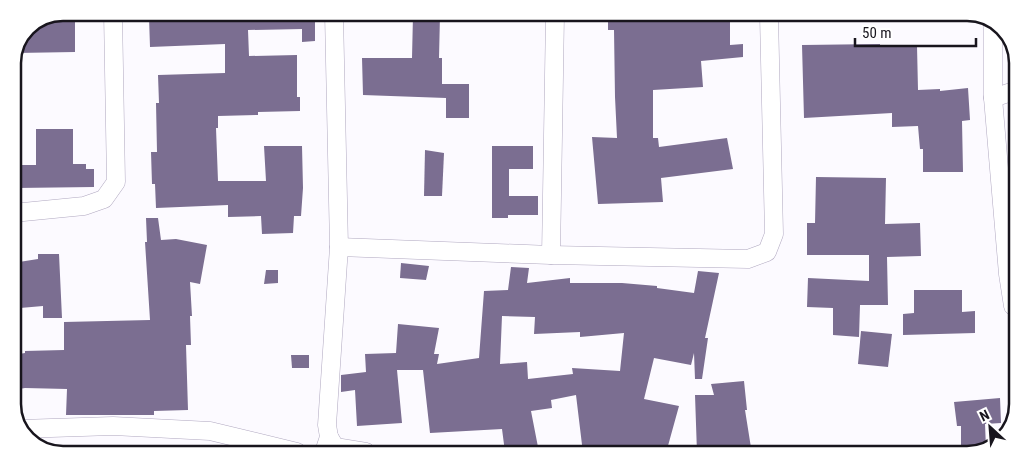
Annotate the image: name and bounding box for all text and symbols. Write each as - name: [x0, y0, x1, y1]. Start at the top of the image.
- scale bar: [855, 15, 976, 47]
- text: 50 m: [862, 24, 892, 42]
- north arrow: [965, 402, 1015, 452]
- text: N: [977, 406, 992, 424]

